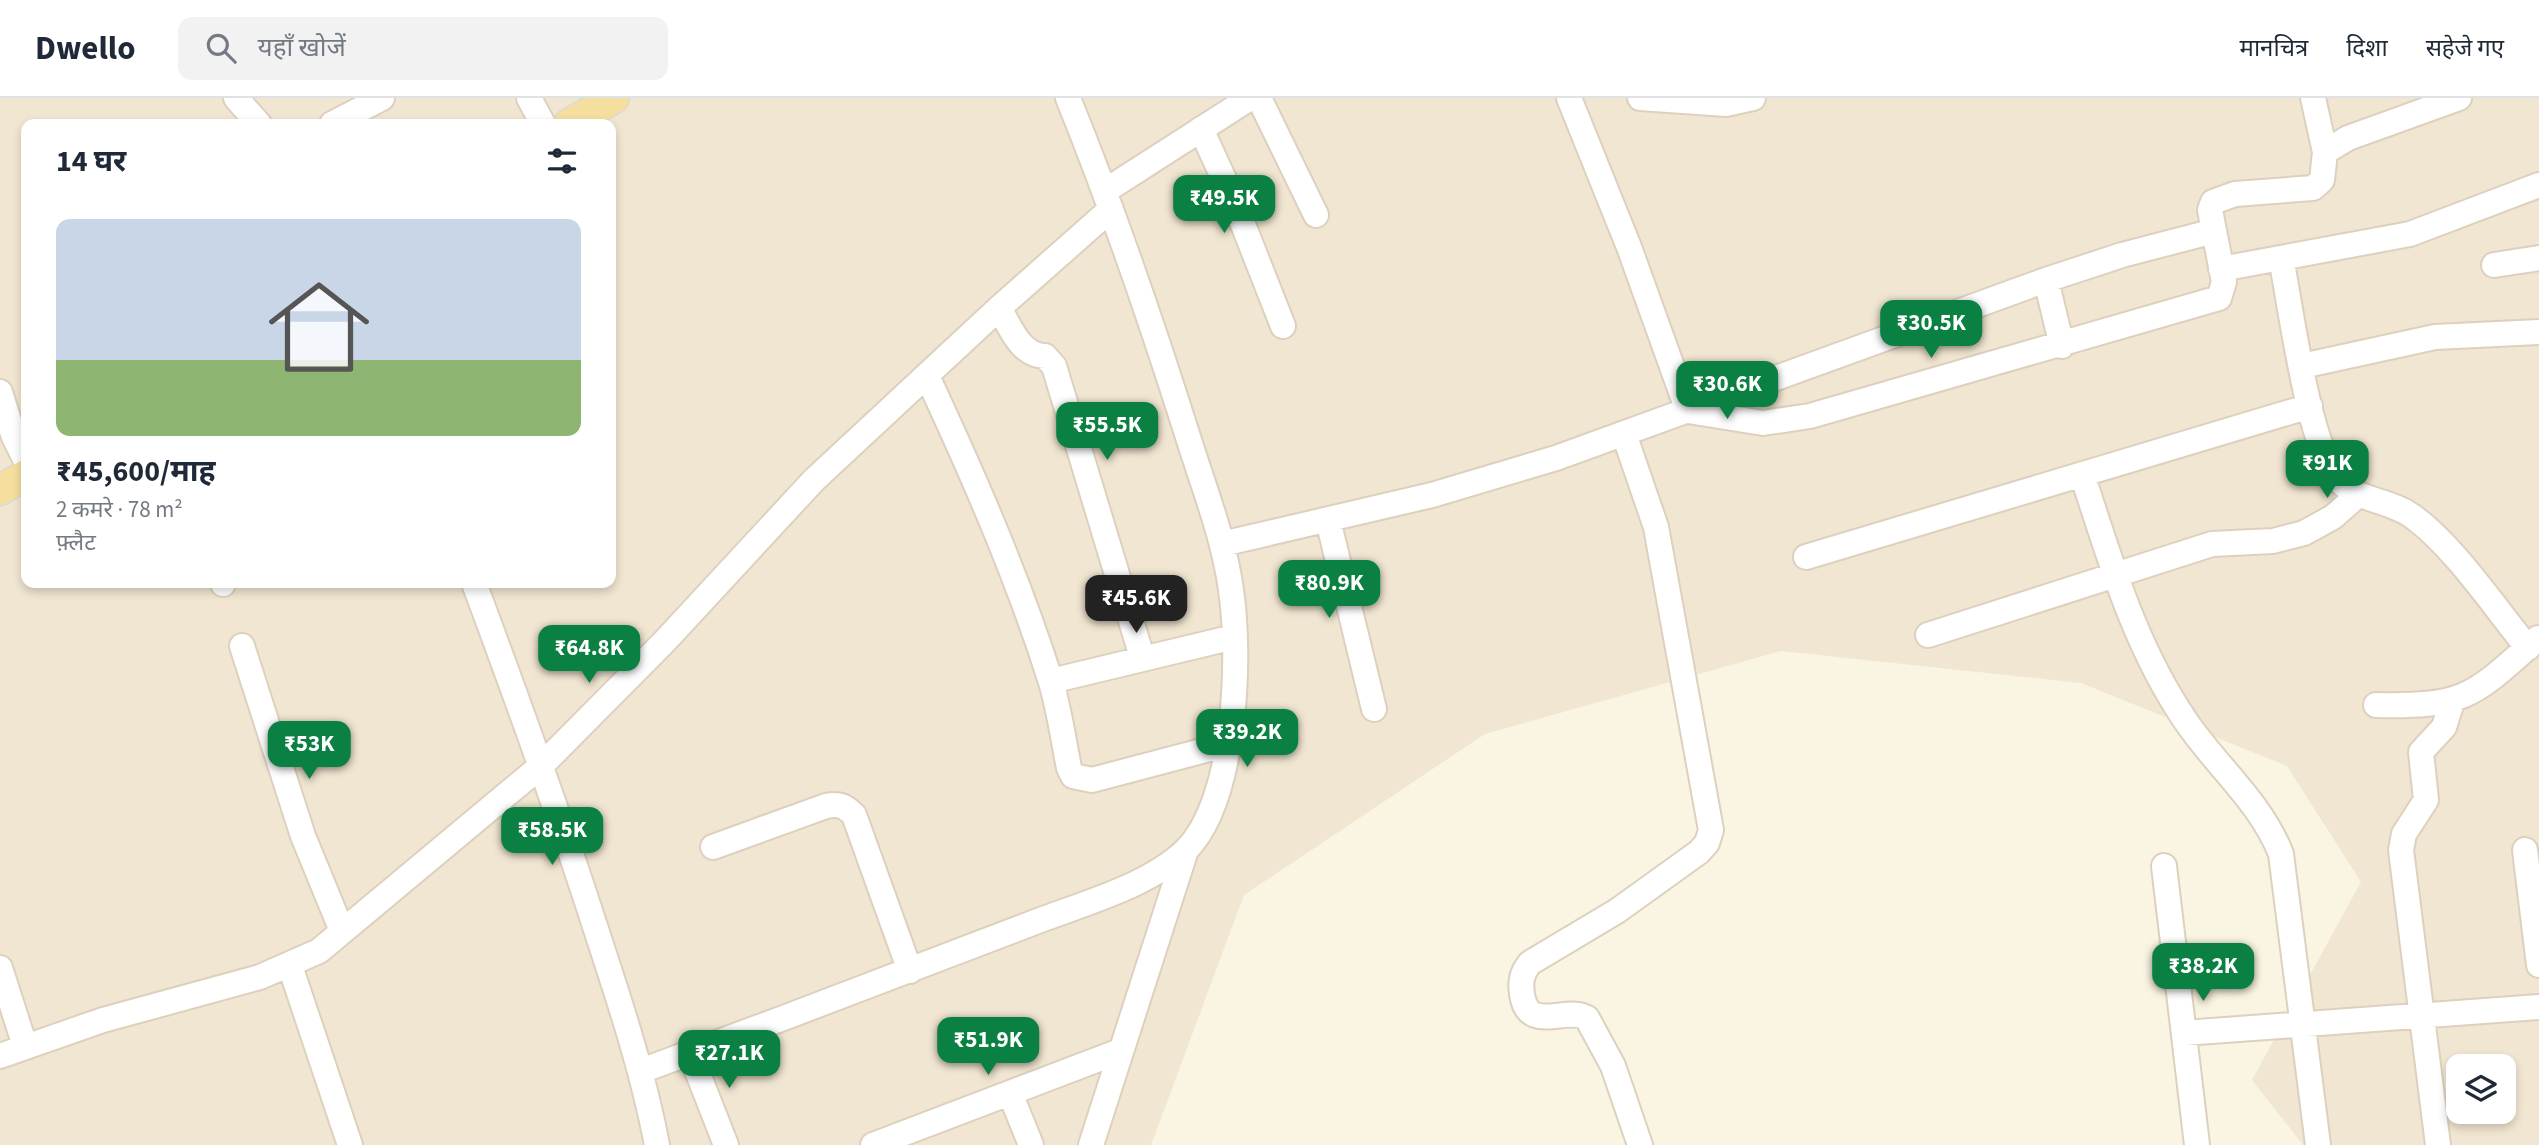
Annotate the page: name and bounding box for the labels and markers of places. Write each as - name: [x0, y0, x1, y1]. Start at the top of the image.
- pin: ₹49.5K: [1167, 176, 1281, 235]
- pin: ₹30.5K: [1874, 300, 1988, 360]
- pin: ₹30.6K: [1670, 362, 1784, 421]
- pin: ₹55.5K: [1050, 402, 1164, 462]
- pin: ₹91K: [2286, 440, 2368, 500]
- pin: ₹80.9K: [1272, 560, 1386, 620]
- pin: ₹45.6K: [1079, 575, 1193, 635]
- pin: ₹64.8K: [532, 626, 646, 685]
- pin: ₹39.2K: [1190, 710, 1304, 769]
- pin: ₹53K: [268, 722, 350, 781]
- pin: ₹58.5K: [495, 808, 609, 867]
- pin: ₹38.2K: [2146, 944, 2260, 1003]
- pin: ₹51.9K: [931, 1018, 1045, 1077]
- pin: ₹27.1K: [672, 1030, 786, 1090]

